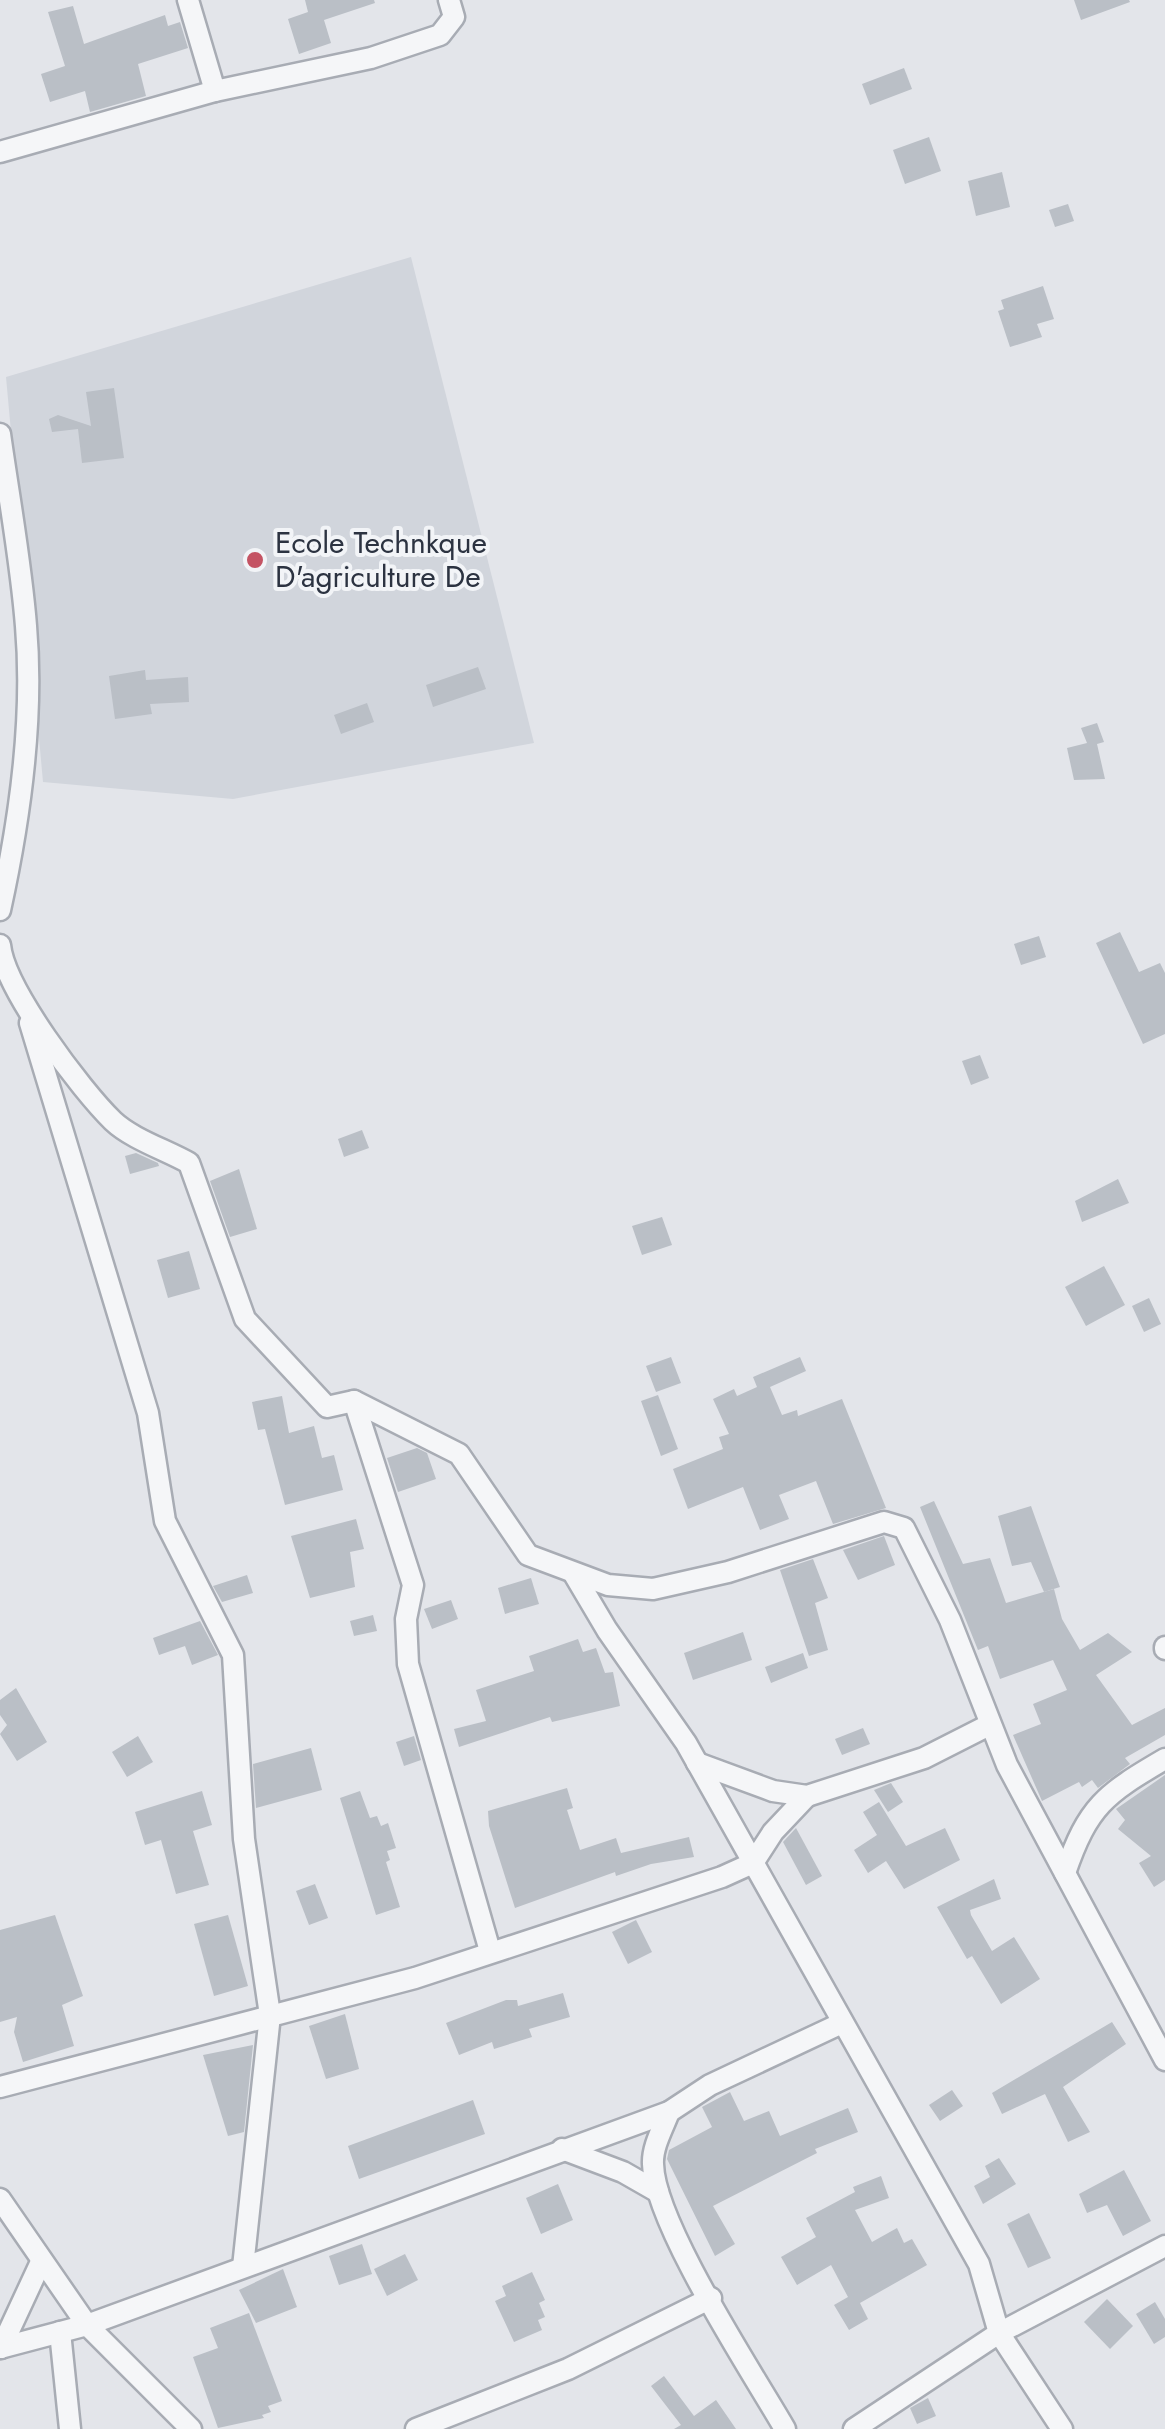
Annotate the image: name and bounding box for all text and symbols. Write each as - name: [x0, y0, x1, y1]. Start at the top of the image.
- place label: Ecole Technkque D'agriculture De: [275, 521, 487, 598]
- marker: Ecole Technkque D'agriculture De: [244, 549, 266, 571]

